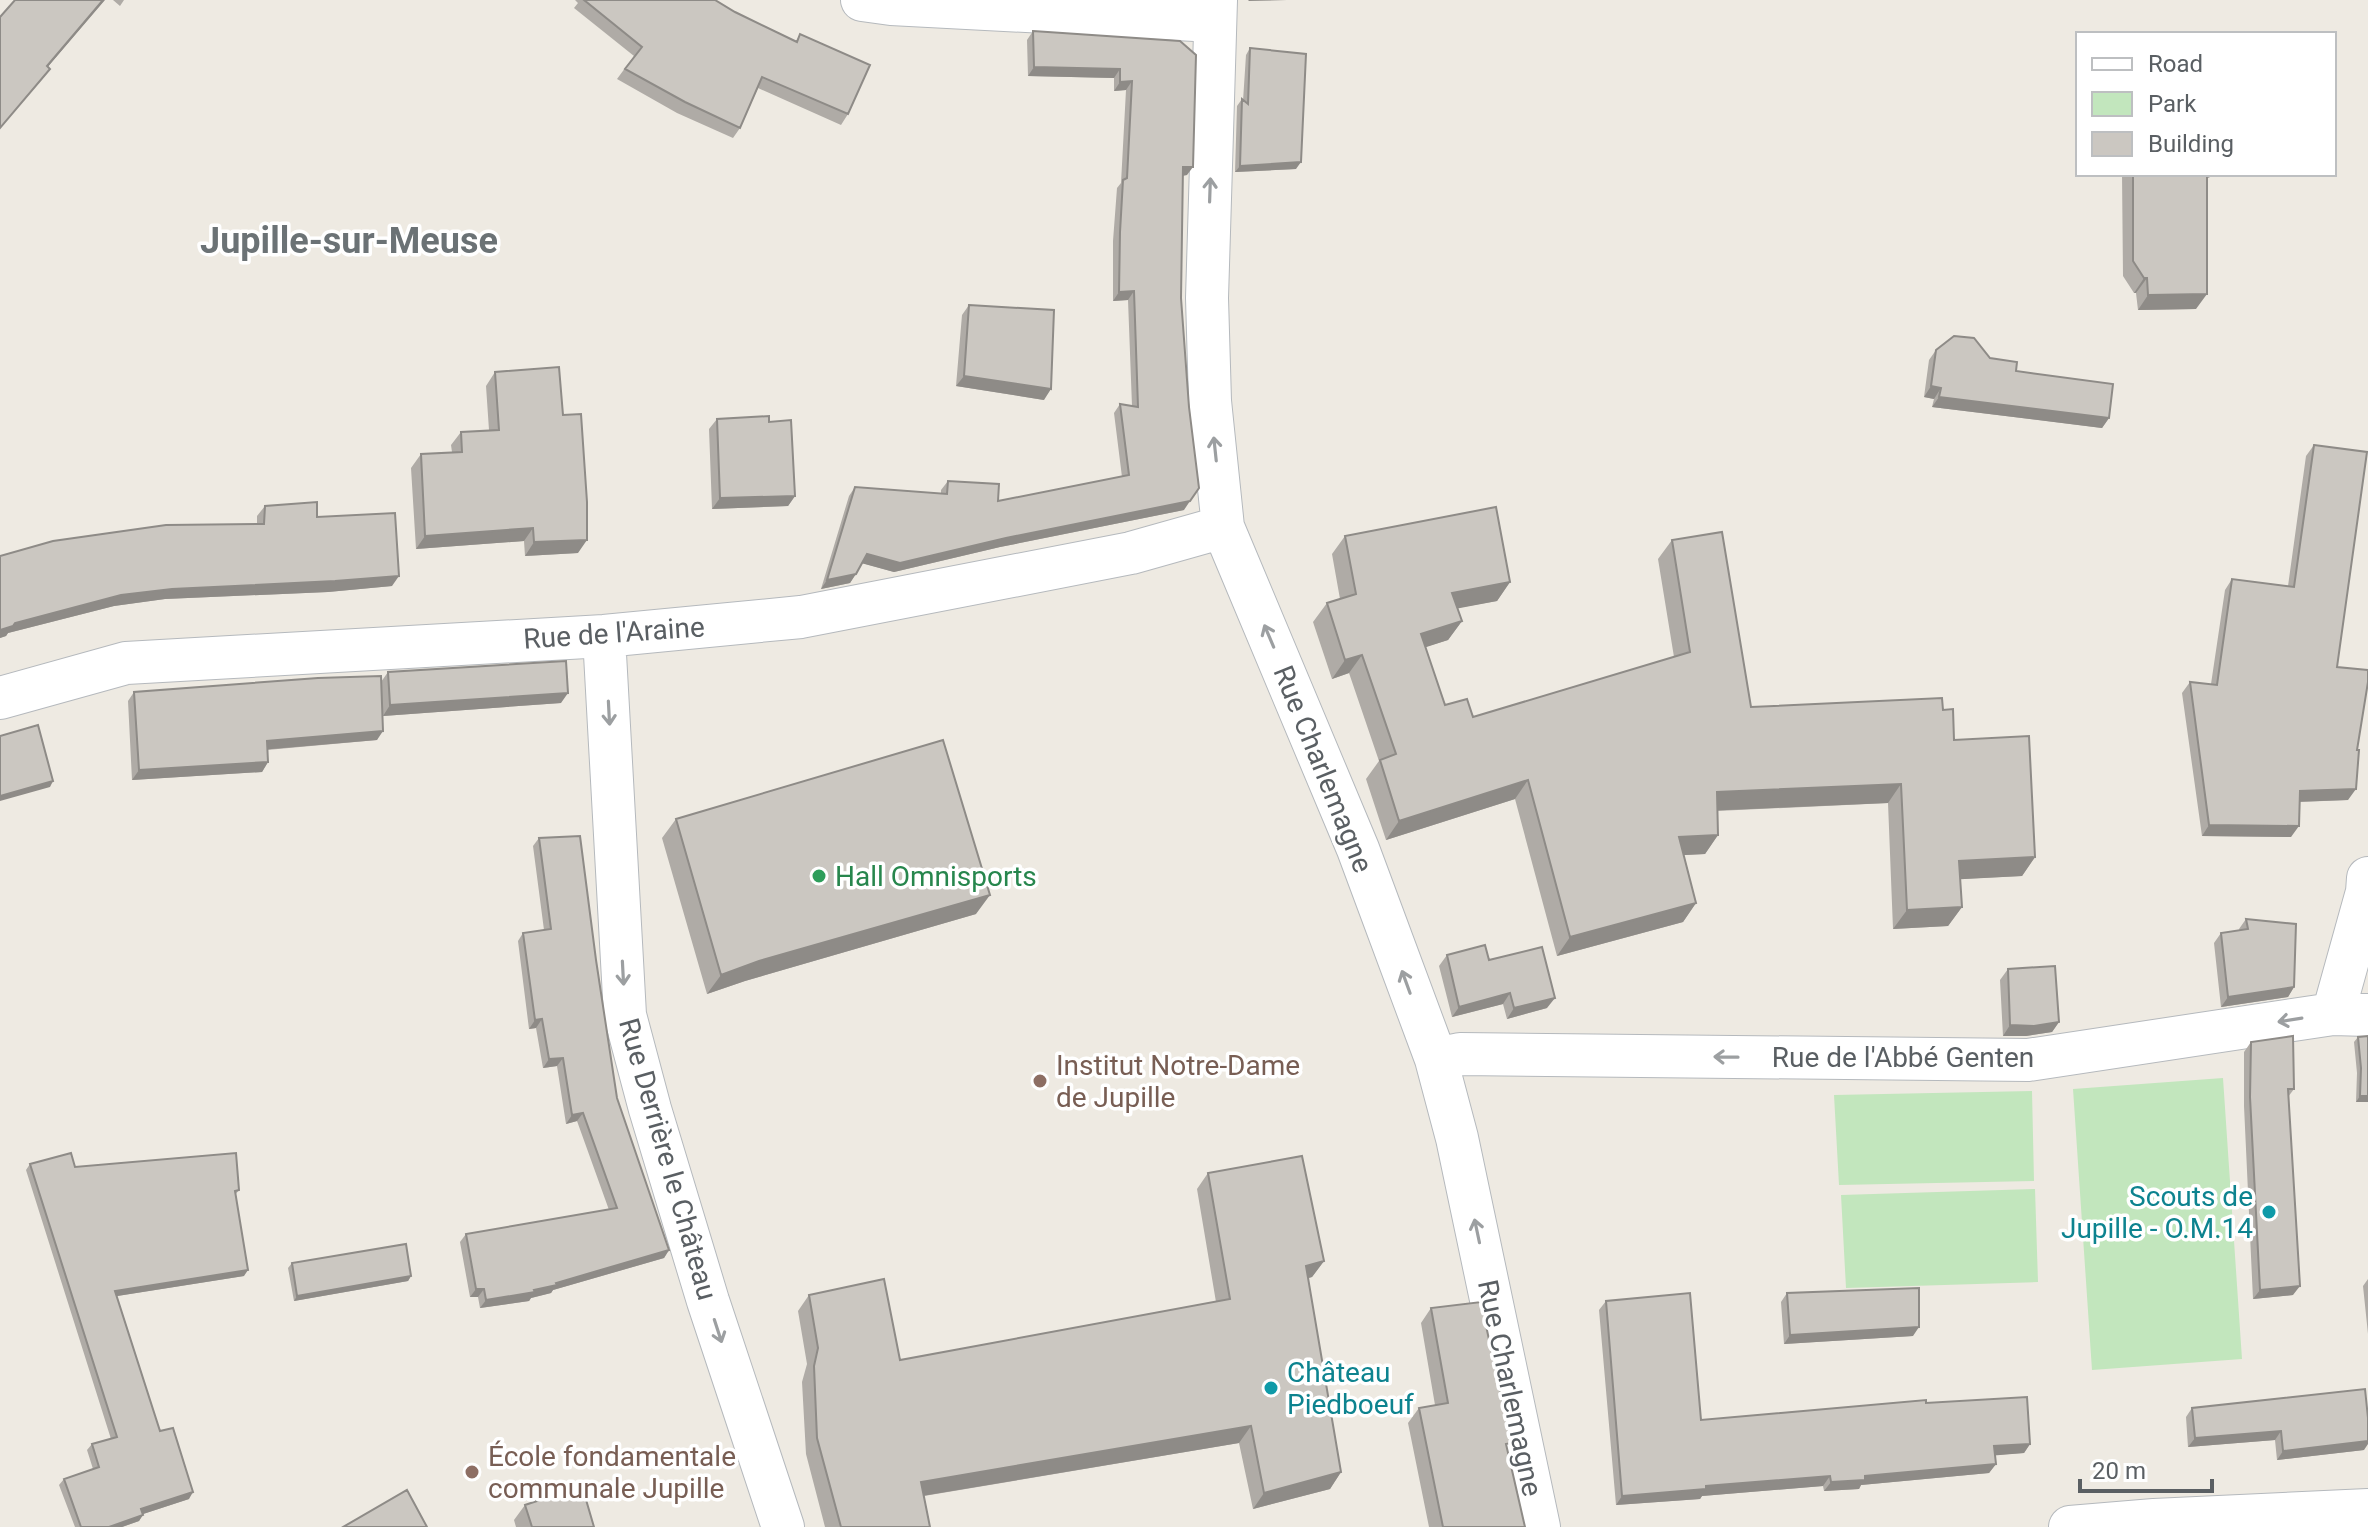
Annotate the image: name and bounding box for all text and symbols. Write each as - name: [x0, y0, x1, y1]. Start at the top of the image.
- legend: [2076, 32, 2336, 176]
- text: Road: [2148, 50, 2203, 78]
- text: Park: [2148, 90, 2197, 118]
- text: Building: [2148, 130, 2234, 158]
- one-way arrow: [1202, 177, 1217, 204]
- district label: Jupille-sur-Meuse: [200, 220, 498, 262]
- one-way arrow: [1207, 436, 1222, 463]
- street label: Rue de l'Araine: [522, 610, 706, 656]
- one-way arrow: [1260, 624, 1275, 649]
- street label: Rue Charlemagne: [1266, 661, 1380, 877]
- one-way arrow: [602, 699, 617, 726]
- place label: Hall Omnisports: [835, 860, 1037, 893]
- marker: Hall Omnisports: [810, 867, 828, 885]
- one-way arrow: [616, 959, 631, 986]
- one-way arrow: [1398, 970, 1413, 995]
- one-way arrow: [2278, 1013, 2304, 1028]
- street label: Rue Derrière le Château: [612, 1014, 724, 1304]
- street label: Rue de l'Abbé Genten: [1772, 1041, 2034, 1074]
- place label: Institut Notre-Dame de Jupille: [1056, 1049, 1300, 1114]
- one-way arrow: [1713, 1049, 1740, 1064]
- marker: Institut Notre-Dame de Jupille: [1031, 1072, 1049, 1090]
- place label: Scouts de Jupille - O.M.14: [2061, 1180, 2253, 1245]
- marker: Scouts de Jupille - O.M.14: [2260, 1203, 2278, 1221]
- one-way arrow: [1469, 1219, 1484, 1245]
- street label: Rue Charlemagne: [1471, 1277, 1549, 1499]
- one-way arrow: [712, 1319, 727, 1344]
- place label: Château Piedboeuf: [1287, 1356, 1414, 1421]
- marker: Château Piedboeuf: [1262, 1379, 1280, 1397]
- place label: École fondamentale communale Jupille: [488, 1440, 736, 1505]
- scale bar: [2080, 1443, 2212, 1493]
- text: 20 m: [2092, 1457, 2146, 1485]
- marker: École fondamentale communale Jupille: [463, 1463, 481, 1481]

